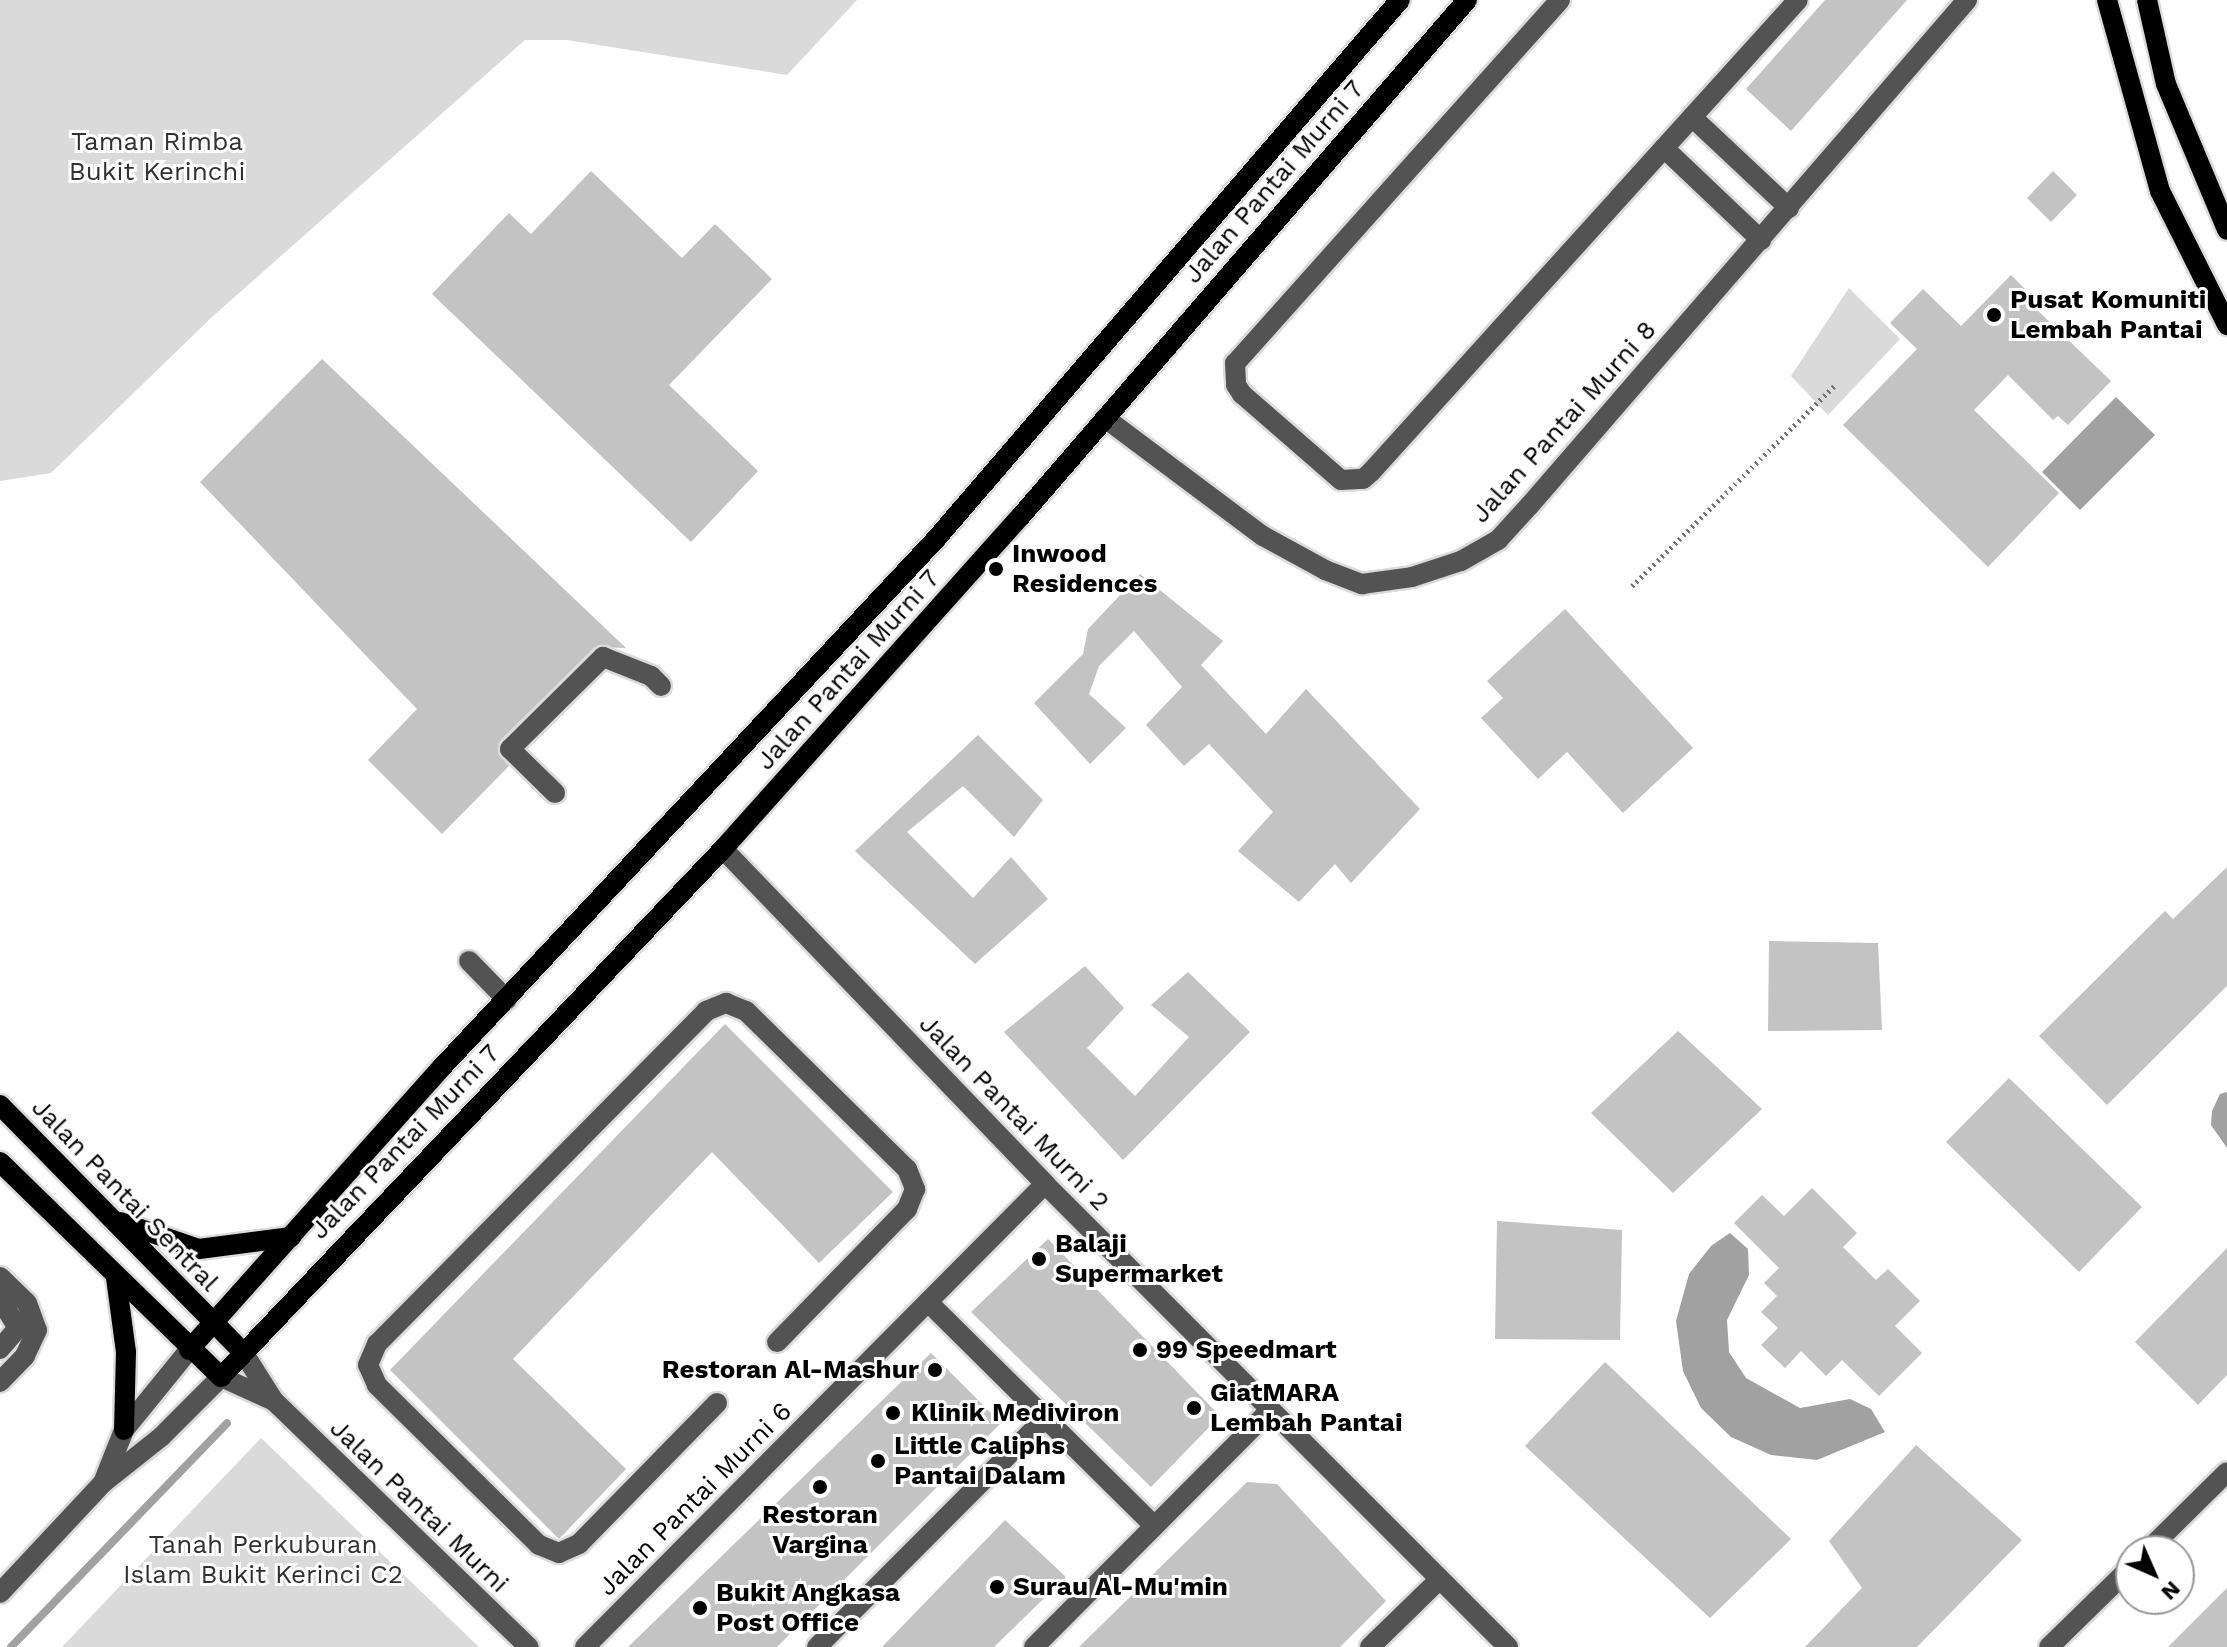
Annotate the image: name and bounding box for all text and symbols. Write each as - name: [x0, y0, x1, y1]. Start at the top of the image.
- street label: Jalan Pantai Murni 7: [1177, 74, 1371, 290]
- park label: Taman Rimba Bukit Kerinchi: [69, 126, 245, 188]
- place label: Pusat Komuniti Lembah Pantai: [2010, 284, 2206, 346]
- marker: Pusat Komuniti Lembah Pantai: [1985, 306, 2003, 324]
- street label: Jalan Pantai Murni 8: [1465, 315, 1663, 529]
- place label: Inwood Residences: [1012, 538, 1157, 600]
- marker: Inwood Residences: [987, 560, 1005, 578]
- street label: Jalan Pantai Murni 7: [750, 563, 946, 777]
- street label: Jalan Pantai Murni 2: [912, 1009, 1116, 1217]
- street label: Jalan Pantai Murni 7: [304, 1038, 506, 1246]
- street label: Jalan Pantai Sentral: [25, 1092, 225, 1298]
- place label: Balaji Supermarket: [1055, 1228, 1223, 1290]
- marker: Balaji Supermarket: [1030, 1250, 1048, 1268]
- place label: 99 Speedmart: [1156, 1334, 1337, 1366]
- marker: 99 Speedmart: [1131, 1341, 1149, 1359]
- place label: Restoran Al-Mashur: [661, 1354, 919, 1386]
- marker: Restoran Al-Mashur: [926, 1361, 944, 1379]
- place label: GiatMARA Lembah Pantai: [1210, 1377, 1402, 1438]
- street label: Jalan Pantai Murni 6: [592, 1396, 798, 1602]
- place label: Klinik Mediviron: [911, 1397, 1120, 1429]
- marker: GiatMARA Lembah Pantai: [1185, 1399, 1203, 1417]
- marker: Klinik Mediviron: [882, 1402, 904, 1424]
- street label: Jalan Pantai Murni: [323, 1413, 515, 1599]
- place label: Little Caliphs Pantai Dalam: [894, 1430, 1066, 1492]
- marker: Little Caliphs Pantai Dalam: [869, 1452, 887, 1470]
- marker: Restoran Vargina: [811, 1478, 829, 1496]
- place label: Restoran Vargina: [762, 1499, 878, 1560]
- park label: Tanah Perkuburan Islam Bukit Kerinci C2: [123, 1529, 403, 1590]
- north arrow: [2115, 1535, 2195, 1615]
- place label: Surau Al-Mu'min: [1013, 1571, 1229, 1603]
- text: N: [2156, 1576, 2186, 1606]
- place label: Bukit Angkasa Post Office: [716, 1577, 901, 1638]
- marker: Surau Al-Mu'min: [988, 1578, 1006, 1596]
- marker: Bukit Angkasa Post Office: [691, 1599, 709, 1617]

